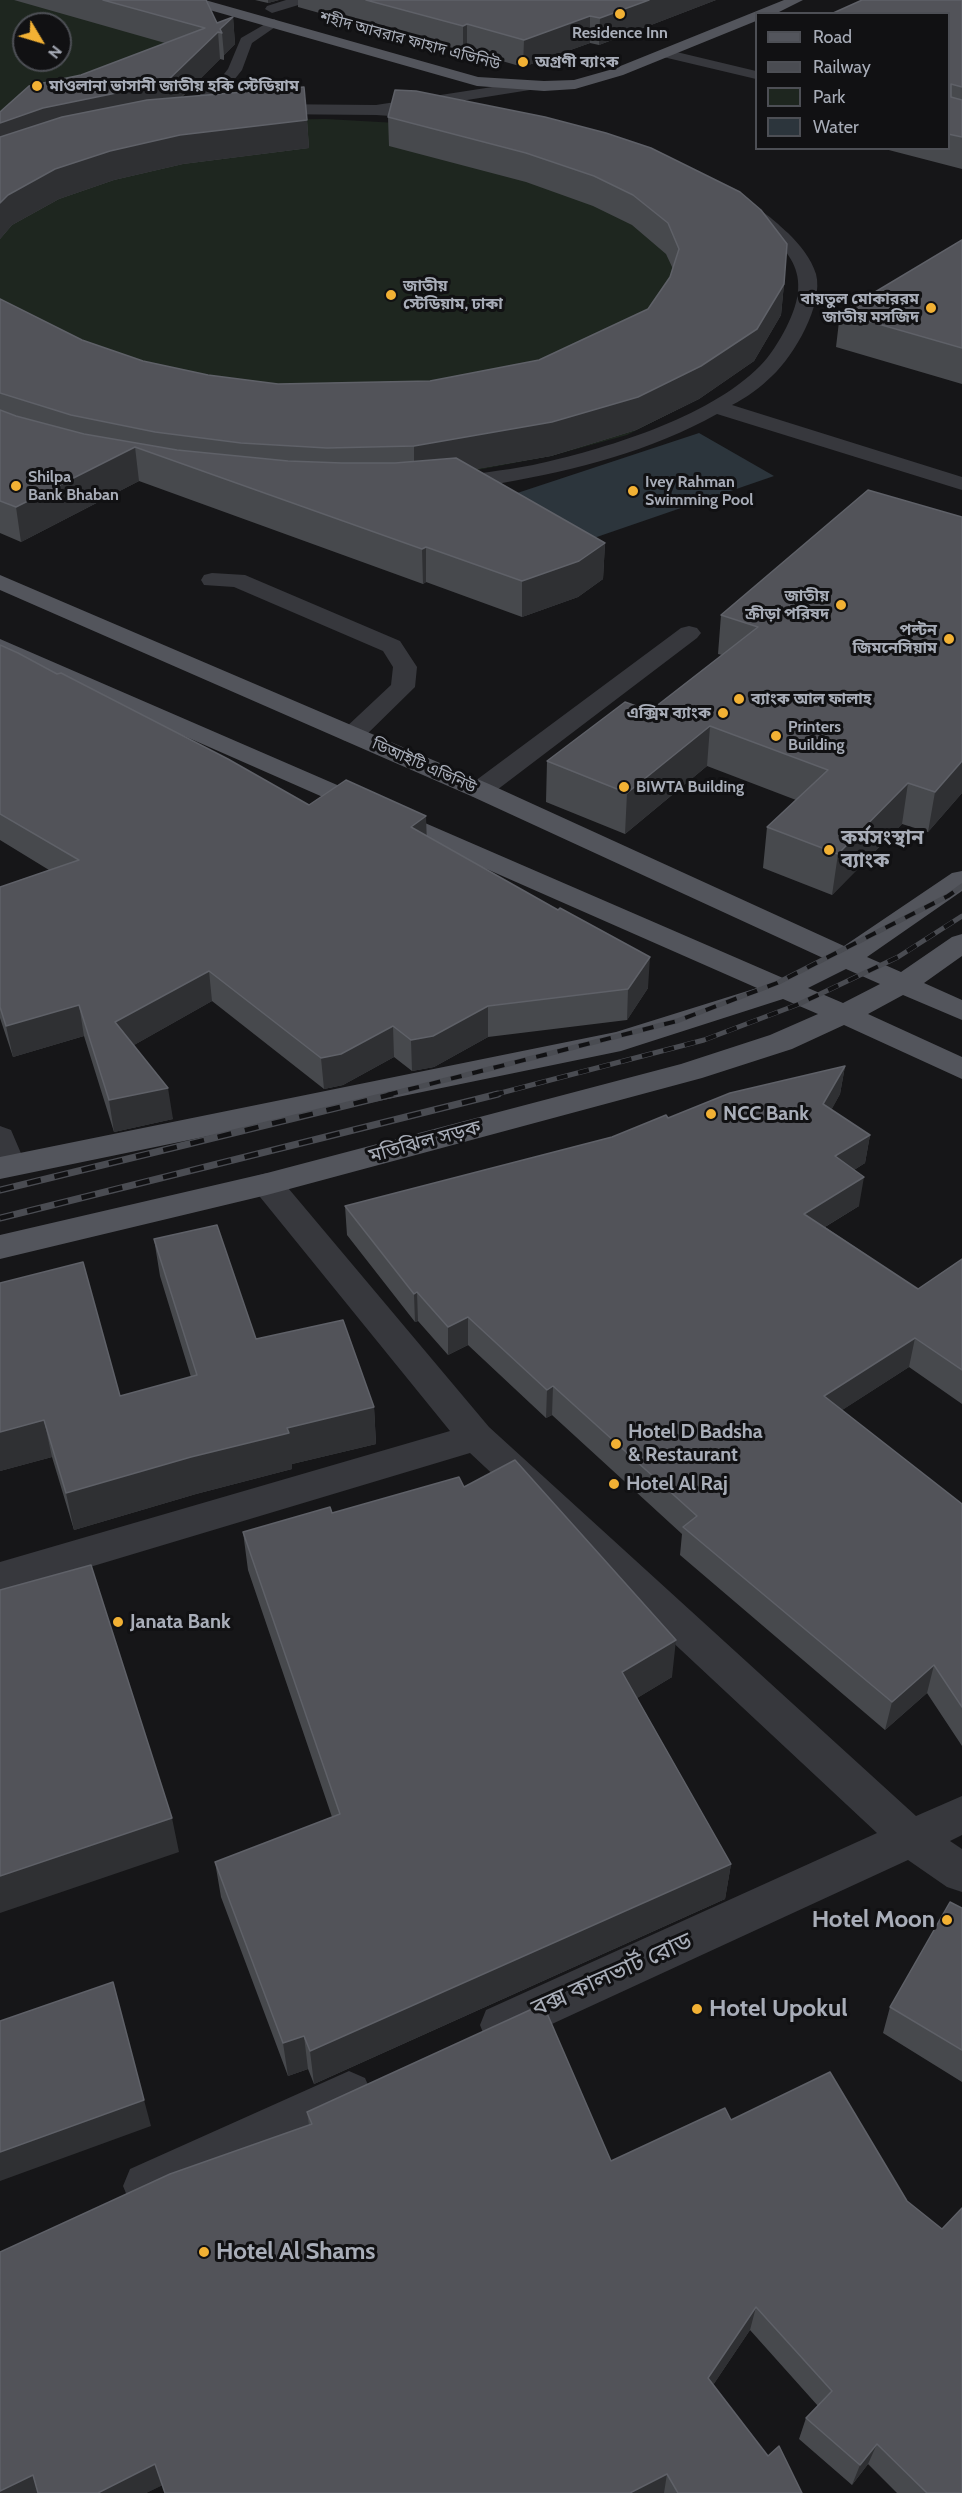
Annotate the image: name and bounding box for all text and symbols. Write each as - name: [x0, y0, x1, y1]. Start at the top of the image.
- marker: Residence Inn: [613, 7, 627, 21]
- street label: শহীদ আবরার ফাহাদ এভিনিউ: [317, 8, 503, 74]
- north arrow: [12, 12, 72, 72]
- legend: [755, 12, 950, 150]
- place label: Residence Inn: [572, 23, 668, 43]
- text: Road: [813, 26, 852, 48]
- text: N: [44, 42, 66, 62]
- place label: অগ্রণী ব্যাংক: [535, 52, 619, 72]
- marker: অগ্রণী ব্যাংক: [516, 55, 530, 69]
- text: Railway: [813, 56, 871, 78]
- place label: মাওলানা ভাসানী জাতীয় হকি স্টেডিয়াম: [49, 76, 299, 96]
- marker: মাওলানা ভাসানী জাতীয় হকি স্টেডিয়াম: [30, 79, 44, 93]
- text: Park: [813, 86, 845, 108]
- text: Water: [813, 116, 859, 138]
- place label: জাতীয় স্টেডিয়াম, ঢাকা: [403, 276, 503, 314]
- marker: জাতীয় স্টেডিয়াম, ঢাকা: [384, 288, 398, 302]
- place label: বায়তুল মোকাররম জাতীয় মসজিদ: [800, 289, 919, 327]
- marker: বায়তুল মোকাররম জাতীয় মসজিদ: [924, 301, 938, 315]
- place label: Shilpa Bank Bhaban: [28, 467, 119, 505]
- place label: Ivey Rahman Swimming Pool: [645, 472, 753, 510]
- marker: Shilpa Bank Bhaban: [9, 479, 23, 493]
- marker: Ivey Rahman Swimming Pool: [626, 484, 640, 498]
- place label: জাতীয় ক্রীড়া পরিষদ: [745, 586, 829, 624]
- marker: জাতীয় ক্রীড়া পরিষদ: [834, 598, 848, 612]
- place label: পল্টন জিমনেসিয়াম: [853, 620, 937, 658]
- marker: পল্টন জিমনেসিয়াম: [942, 632, 956, 646]
- place label: ব্যাংক আল ফালাহ: [751, 689, 872, 709]
- marker: ব্যাংক আল ফালাহ: [732, 692, 746, 706]
- place label: এক্সিম ব্যাংক: [627, 703, 711, 723]
- marker: এক্সিম ব্যাংক: [716, 706, 730, 720]
- place label: Printers Building: [788, 717, 845, 755]
- marker: Printers Building: [769, 729, 783, 743]
- street label: ডিআইটি এভিনিউ: [369, 734, 479, 798]
- place label: BIWTA Building: [636, 777, 744, 797]
- marker: BIWTA Building: [617, 780, 631, 794]
- place label: কর্মসংস্থান ব্যাংক: [841, 826, 924, 873]
- marker: কর্মসংস্থান ব্যাংক: [822, 843, 836, 857]
- place label: NCC Bank: [723, 1102, 809, 1126]
- marker: NCC Bank: [704, 1107, 718, 1121]
- street label: মতিঝিল সড়ক: [366, 1116, 484, 1168]
- place label: Hotel D Badsha & Restaurant: [628, 1420, 763, 1467]
- marker: Hotel D Badsha & Restaurant: [609, 1437, 623, 1451]
- place label: Hotel Al Raj: [626, 1472, 728, 1496]
- marker: Hotel Al Raj: [607, 1477, 621, 1491]
- place label: Janata Bank: [130, 1610, 231, 1634]
- marker: Janata Bank: [111, 1615, 125, 1629]
- place label: Hotel Moon: [812, 1906, 935, 1934]
- marker: Hotel Moon: [940, 1913, 954, 1927]
- street label: বক্স কালভার্ট রোড: [527, 1927, 697, 2023]
- place label: Hotel Upokul: [709, 1995, 848, 2023]
- marker: Hotel Upokul: [690, 2002, 704, 2016]
- place label: Hotel Al Shams: [216, 2238, 376, 2266]
- marker: Hotel Al Shams: [197, 2245, 211, 2259]

